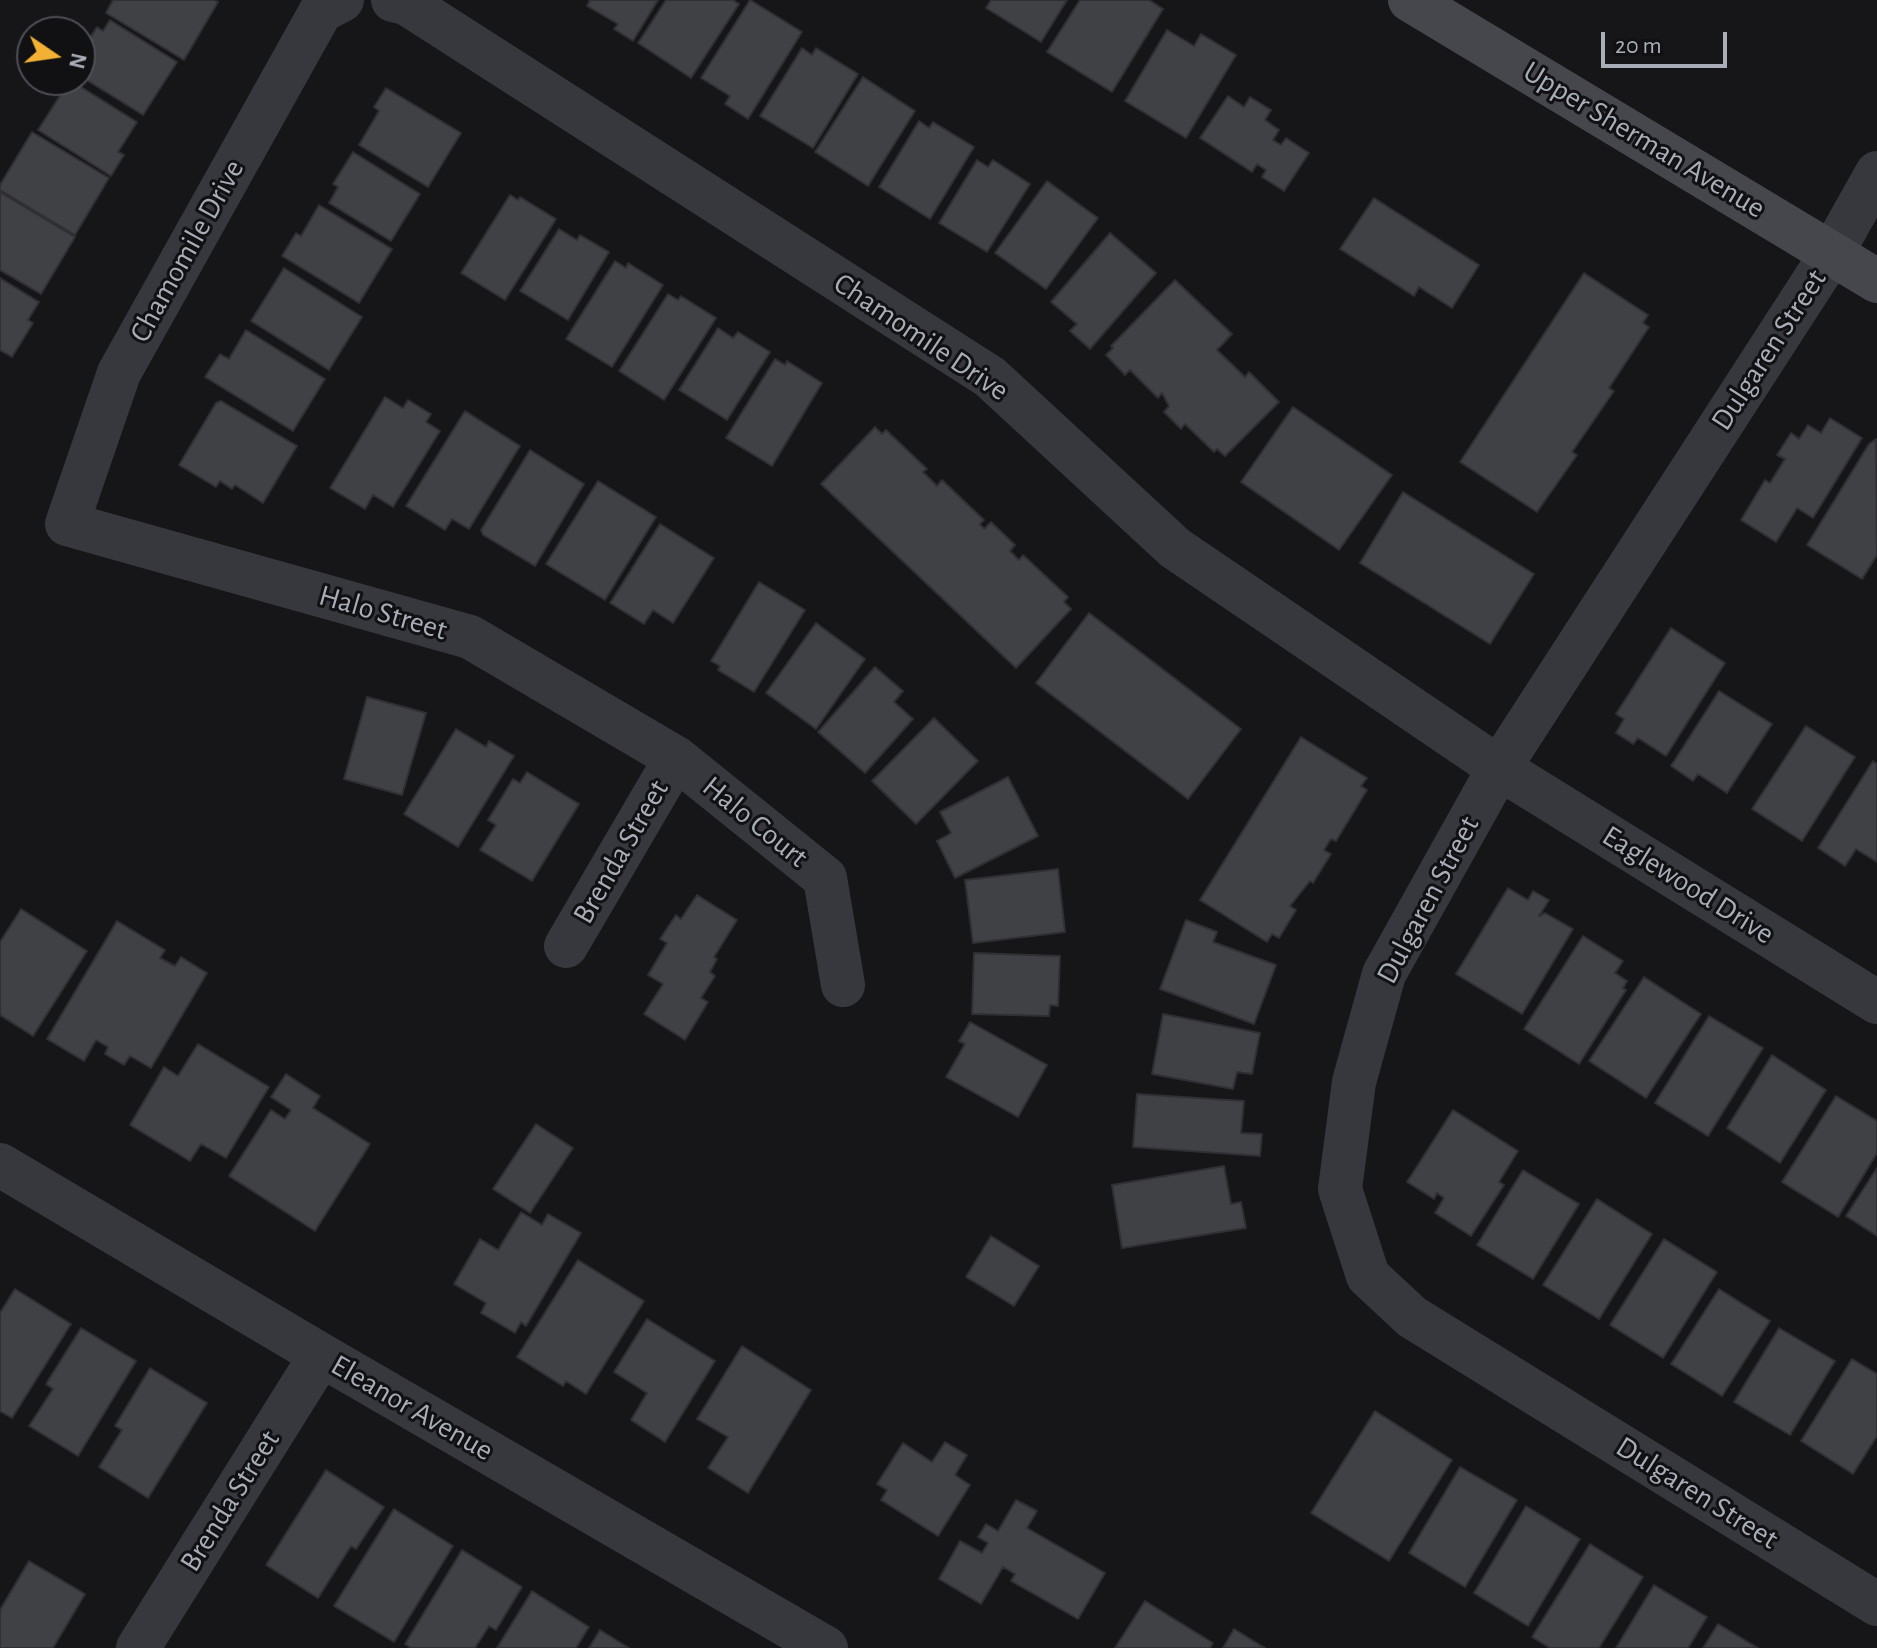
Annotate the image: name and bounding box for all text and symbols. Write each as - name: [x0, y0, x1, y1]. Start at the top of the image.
- north arrow: [16, 16, 96, 96]
- scale bar: [1605, 16, 1731, 66]
- text: 20 m: [1615, 34, 1662, 58]
- text: N: [65, 51, 90, 71]
- street label: Upper Sherman Avenue: [1517, 54, 1771, 226]
- street label: Chamomile Drive: [122, 153, 252, 349]
- street label: Dulgaren Street: [1704, 263, 1834, 437]
- street label: Chamomile Drive: [827, 265, 1015, 409]
- street label: Halo Street: [315, 578, 451, 648]
- street label: Halo Court: [695, 769, 815, 875]
- street label: Brenda Street: [565, 774, 677, 930]
- street label: Dulgaren Street: [1369, 810, 1487, 990]
- street label: Eaglewood Drive: [1595, 818, 1781, 952]
- street label: Eleanor Avenue: [325, 1347, 499, 1469]
- street label: Brenda Street: [172, 1424, 288, 1578]
- street label: Dulgaren Street: [1609, 1429, 1785, 1557]

